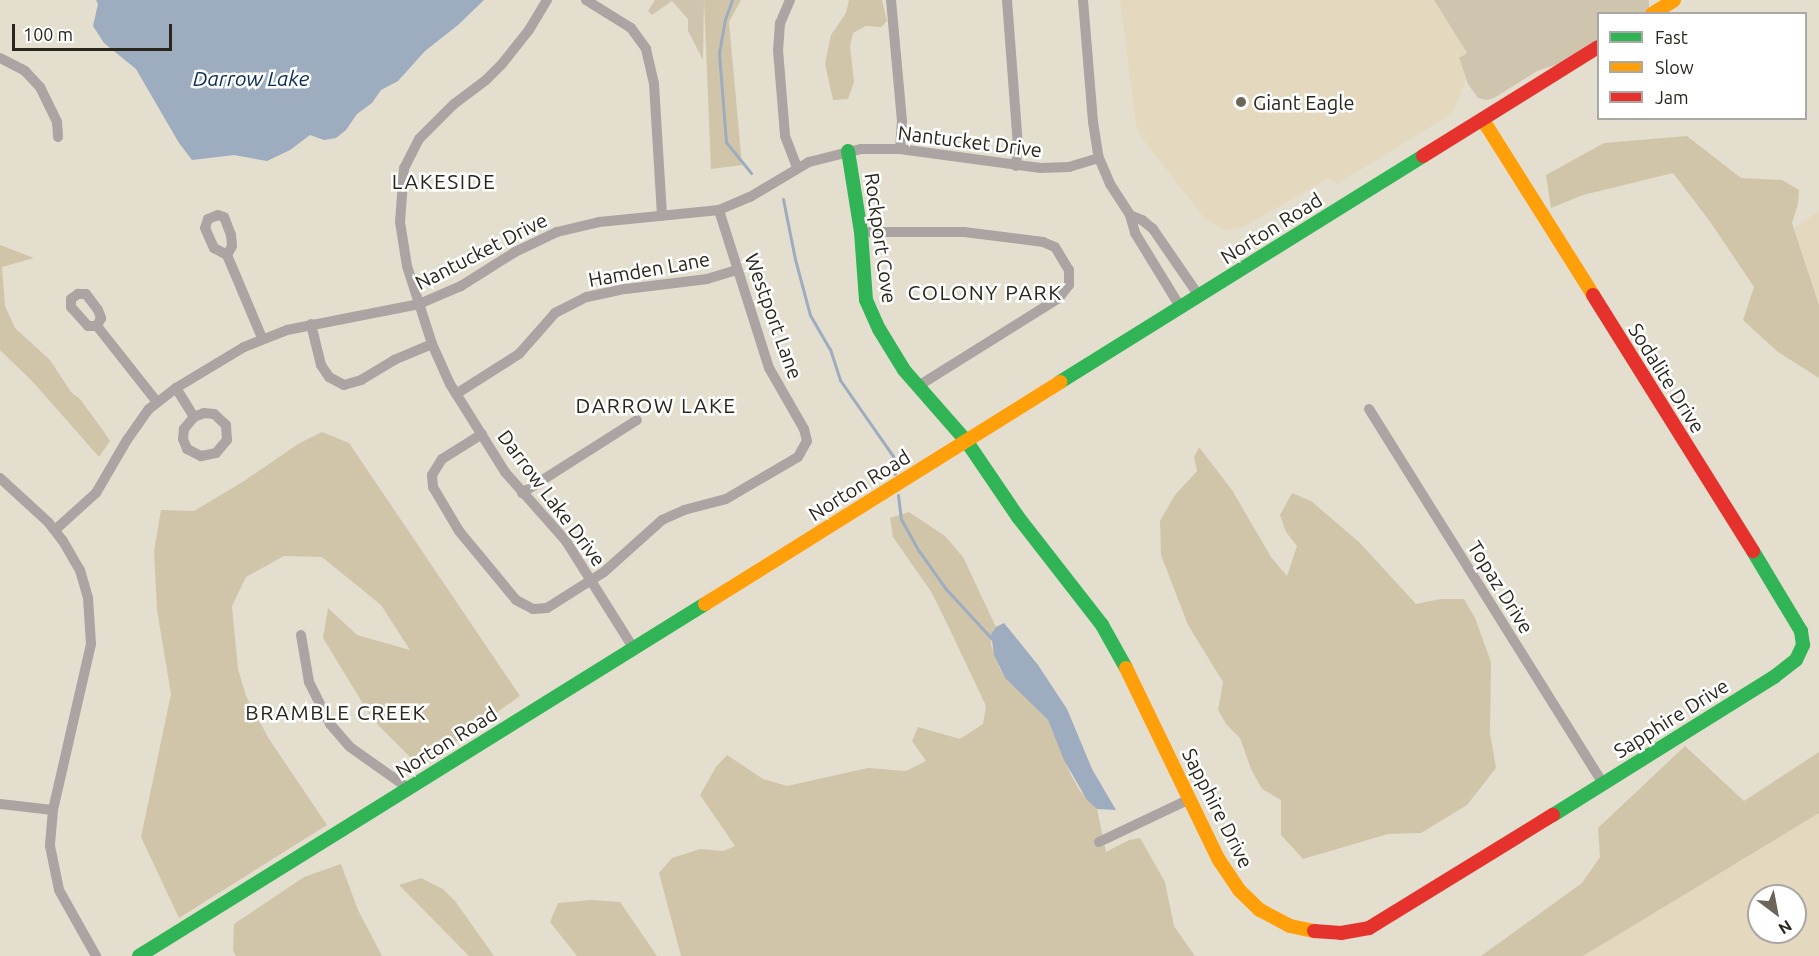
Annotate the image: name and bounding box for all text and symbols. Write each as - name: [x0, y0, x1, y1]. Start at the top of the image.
- scale bar: [15, 12, 176, 50]
- legend: [1597, 12, 1807, 120]
- text: 100 m: [23, 24, 73, 44]
- text: Fast: [1655, 27, 1688, 47]
- text: Slow: [1655, 57, 1694, 77]
- water label: Darrow Lake: [193, 65, 309, 91]
- text: Jam: [1655, 87, 1689, 107]
- place label: Giant Eagle: [1253, 90, 1355, 114]
- marker: Giant Eagle: [1234, 95, 1248, 109]
- street label: Nantucket Drive: [897, 120, 1043, 162]
- district label: LAKESIDE: [392, 168, 496, 194]
- street label: Rockport Cove: [860, 171, 902, 305]
- street label: Norton Road: [1216, 187, 1326, 269]
- street label: Nantucket Drive: [411, 207, 551, 295]
- street label: Hamden Lane: [586, 246, 712, 292]
- street label: Westport Lane: [740, 250, 808, 382]
- district label: COLONY PARK: [908, 279, 1062, 305]
- street label: Sodalite Drive: [1624, 319, 1710, 437]
- district label: DARROW LAKE: [576, 392, 736, 418]
- street label: Darrow Lake Drive: [493, 425, 611, 571]
- street label: Norton Road: [804, 444, 914, 526]
- street label: Topaz Drive: [1463, 536, 1539, 638]
- street label: Sapphire Drive: [1609, 673, 1733, 763]
- district label: BRAMBLE CREEK: [245, 699, 427, 725]
- street label: Norton Road: [391, 701, 501, 783]
- street label: Sapphire Drive: [1178, 744, 1258, 872]
- north arrow: [1747, 884, 1807, 944]
- text: N: [1776, 917, 1795, 938]

